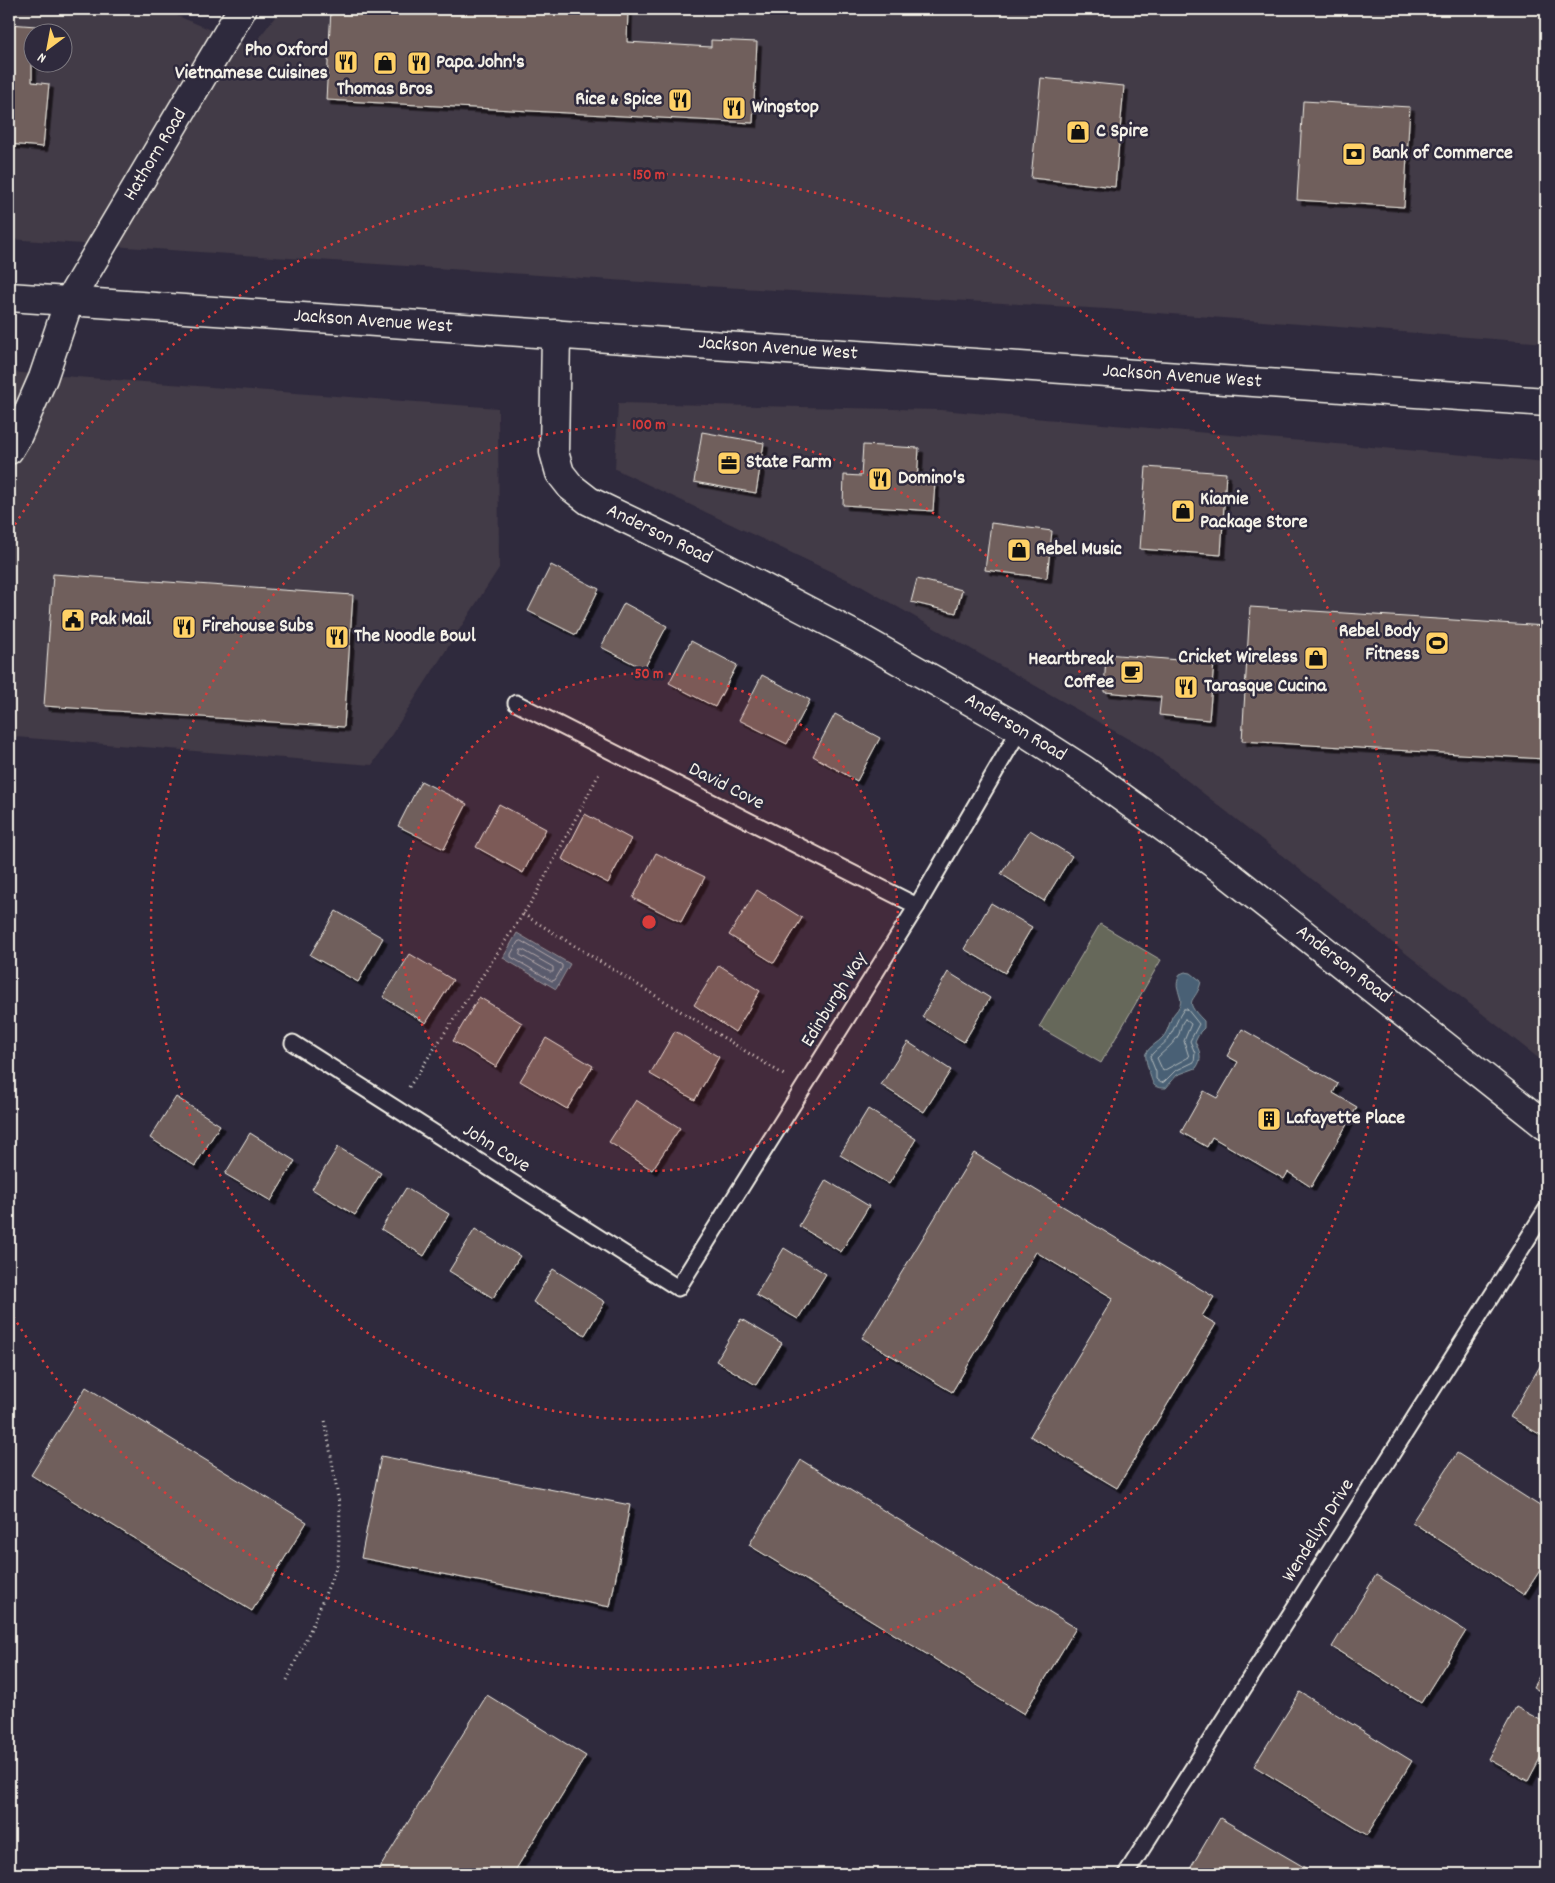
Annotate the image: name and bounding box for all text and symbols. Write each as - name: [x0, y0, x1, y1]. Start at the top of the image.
- north arrow: [22, 22, 72, 72]
- place label: Pho Oxford Vietnamese Cuisines: [175, 37, 328, 88]
- text: N: [34, 47, 50, 68]
- restaurant icon: Pho Oxford Vietnamese Cuisines: [333, 49, 359, 75]
- place label: Papa John's: [436, 49, 525, 77]
- shop icon: Thomas Bros: [372, 50, 398, 76]
- restaurant icon: Papa John's: [406, 50, 432, 76]
- place label: Thomas Bros: [337, 76, 433, 104]
- place label: Rice & Spice: [575, 86, 662, 114]
- restaurant icon: Rice & Spice: [667, 87, 693, 113]
- place label: Wingstop: [752, 94, 819, 122]
- restaurant icon: Wingstop: [721, 95, 747, 121]
- street label: Hathorn Road: [117, 103, 195, 207]
- place label: C Spire: [1096, 118, 1149, 146]
- shop icon: C Spire: [1065, 119, 1091, 145]
- place label: Bank of Commerce: [1372, 140, 1513, 168]
- bank icon: Bank of Commerce: [1341, 141, 1367, 167]
- text: 150 m: [633, 165, 665, 187]
- street label: Jackson Avenue West: [293, 302, 453, 342]
- street label: Jackson Avenue West: [698, 329, 858, 369]
- street label: Jackson Avenue West: [1102, 357, 1262, 397]
- text: 100 m: [632, 415, 666, 437]
- place label: State Farm: [746, 449, 832, 477]
- office icon: State Farm: [716, 450, 742, 476]
- place label: Domino's: [898, 465, 965, 493]
- restaurant icon: Domino's: [867, 466, 893, 492]
- place label: Kiamie Package Store: [1200, 486, 1308, 537]
- street label: Anderson Road: [601, 497, 717, 573]
- shop icon: Kiamie Package Store: [1170, 498, 1196, 524]
- place label: Rebel Music: [1036, 536, 1122, 564]
- shop icon: Rebel Music: [1006, 537, 1032, 563]
- place label: Pak Mail: [90, 606, 151, 634]
- public building icon: Pak Mail: [60, 607, 86, 633]
- place label: Firehouse Subs: [202, 613, 314, 641]
- restaurant icon: Firehouse Subs: [171, 614, 197, 640]
- place label: Rebel Body Fitness: [1339, 618, 1421, 669]
- place label: The Noodle Bowl: [354, 623, 476, 651]
- restaurant icon: The Noodle Bowl: [324, 624, 350, 650]
- sports icon: Rebel Body Fitness: [1424, 630, 1450, 656]
- place label: Cricket Wireless: [1178, 644, 1298, 672]
- shop icon: Cricket Wireless: [1303, 645, 1329, 671]
- place label: Heartbreak Coffee: [1028, 646, 1114, 697]
- cafe icon: Heartbreak Coffee: [1119, 659, 1145, 685]
- text: 50 m: [635, 664, 663, 686]
- place label: Tarasque Cucina: [1204, 673, 1327, 701]
- restaurant icon: Tarasque Cucina: [1173, 674, 1199, 700]
- street label: Anderson Road: [959, 687, 1071, 769]
- street label: David Cove: [683, 756, 769, 818]
- centre of rings: [640, 913, 658, 931]
- street label: Anderson Road: [1289, 919, 1397, 1011]
- street label: Edinburgh Way: [795, 946, 876, 1053]
- place label: Lafayette Place: [1286, 1105, 1405, 1133]
- building icon: Lafayette Place: [1256, 1106, 1282, 1132]
- street label: John Cove: [457, 1117, 535, 1181]
- street label: Wendellyn Drive: [1276, 1474, 1362, 1588]

